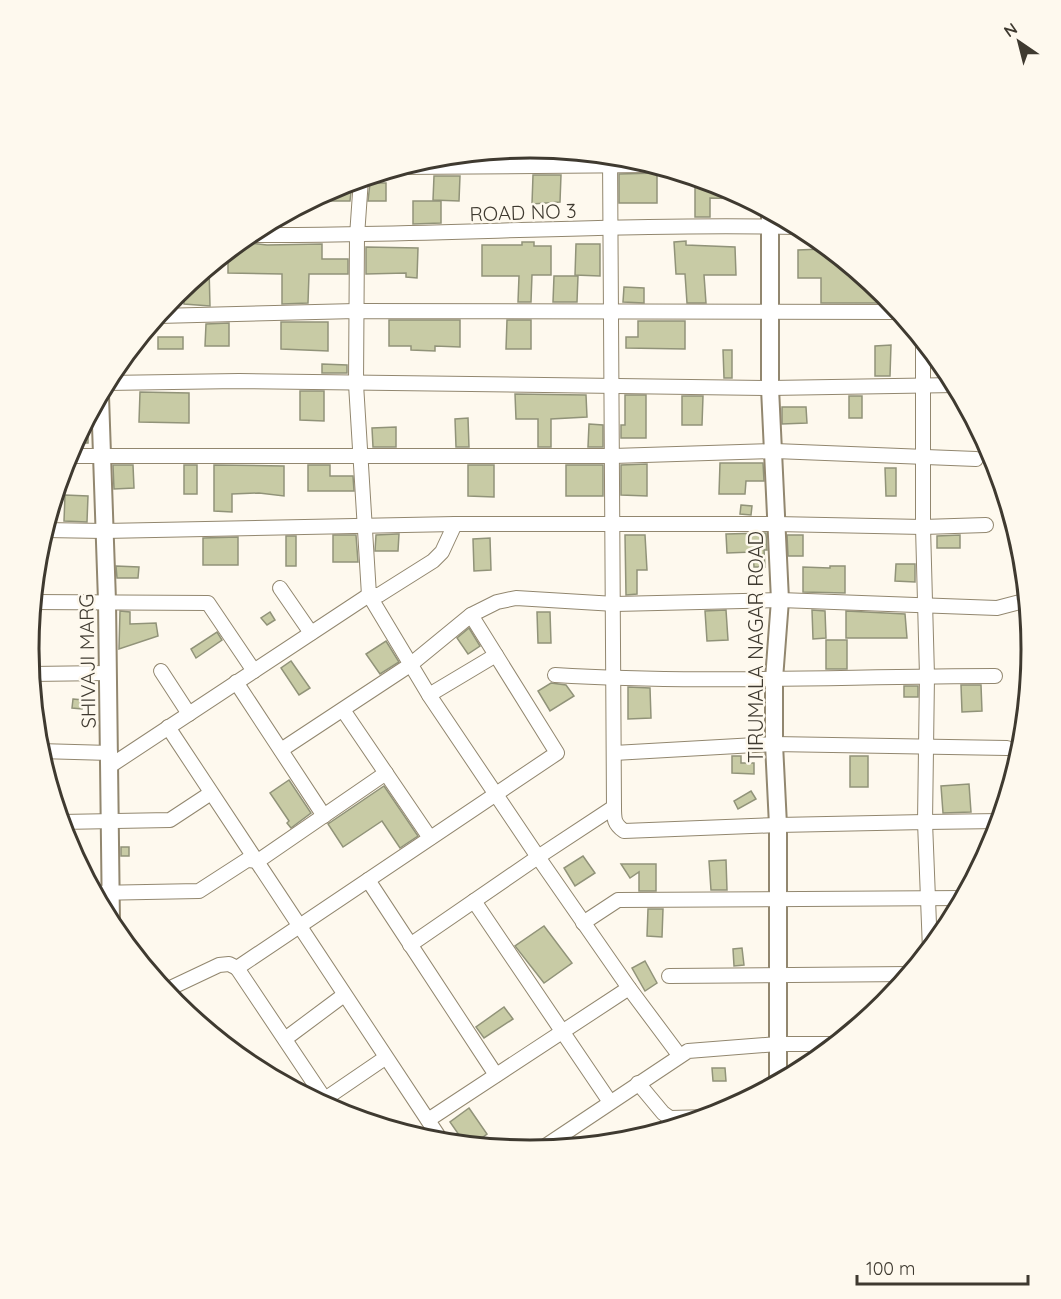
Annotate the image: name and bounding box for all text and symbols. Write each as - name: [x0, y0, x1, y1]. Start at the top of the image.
- north arrow: [989, 12, 1049, 72]
- text: N: [1000, 18, 1021, 41]
- street label: ROAD NO 3: [469, 198, 577, 226]
- street label: TIRUMALA NAGAR ROAD: [743, 531, 768, 763]
- street label: SHIVAJI MARG: [73, 593, 101, 729]
- scale bar: [857, 1248, 1028, 1286]
- text: 100 m: [866, 1257, 915, 1280]

